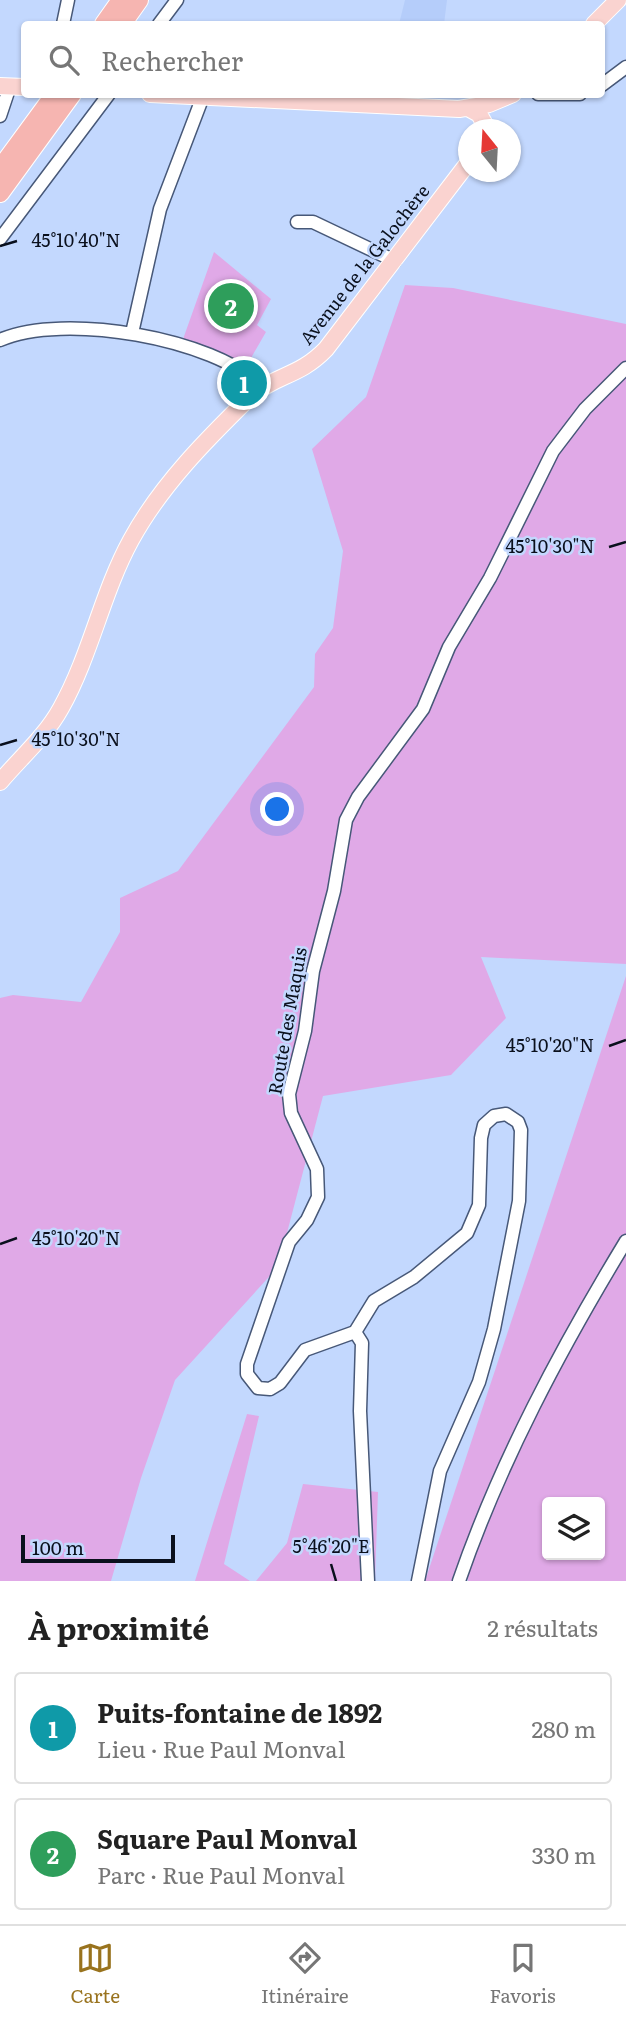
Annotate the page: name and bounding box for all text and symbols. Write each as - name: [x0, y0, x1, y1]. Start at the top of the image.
- search box: [21, 21, 605, 98]
- text: Rechercher: [101, 40, 243, 79]
- icon: search: [45, 41, 83, 79]
- north arrow: [458, 119, 521, 182]
- street label: Avenue de la Galochère: [293, 178, 435, 350]
- text: 45°10'40"N: [31, 226, 121, 253]
- pin: 2: [208, 280, 254, 332]
- pin: 1: [221, 357, 267, 409]
- text: 45°10'30"N: [505, 532, 595, 559]
- text: 45°10'30"N: [31, 725, 121, 752]
- your location: [260, 792, 294, 826]
- street label: Route des Maquis: [260, 945, 313, 1096]
- text: 45°10'20"N: [506, 1031, 594, 1058]
- text: 45°10'20"N: [32, 1224, 120, 1251]
- map controls: [542, 1497, 605, 1560]
- button: layers: [542, 1497, 605, 1560]
- scale bar: [21, 1532, 175, 1564]
- text: 5°46'20"E: [293, 1532, 369, 1559]
- text: 100 m: [32, 1533, 84, 1561]
- text: À proximité: [28, 1605, 209, 1649]
- text: 2 résultats: [487, 1610, 598, 1644]
- text: Puits-fontaine de 1892: [97, 1692, 382, 1731]
- text: 1: [48, 1711, 58, 1745]
- text: 280 m: [531, 1711, 596, 1745]
- text: Lieu · Rue Paul Monval: [97, 1731, 345, 1765]
- text: Square Paul Monval: [97, 1818, 358, 1857]
- text: 2: [47, 1837, 59, 1871]
- text: 330 m: [532, 1837, 596, 1871]
- text: Parc · Rue Paul Monval: [97, 1857, 345, 1891]
- tab: Carte: [70, 1939, 120, 2009]
- tab: Itinéraire: [261, 1939, 349, 2009]
- tab: Favoris: [490, 1939, 556, 2009]

